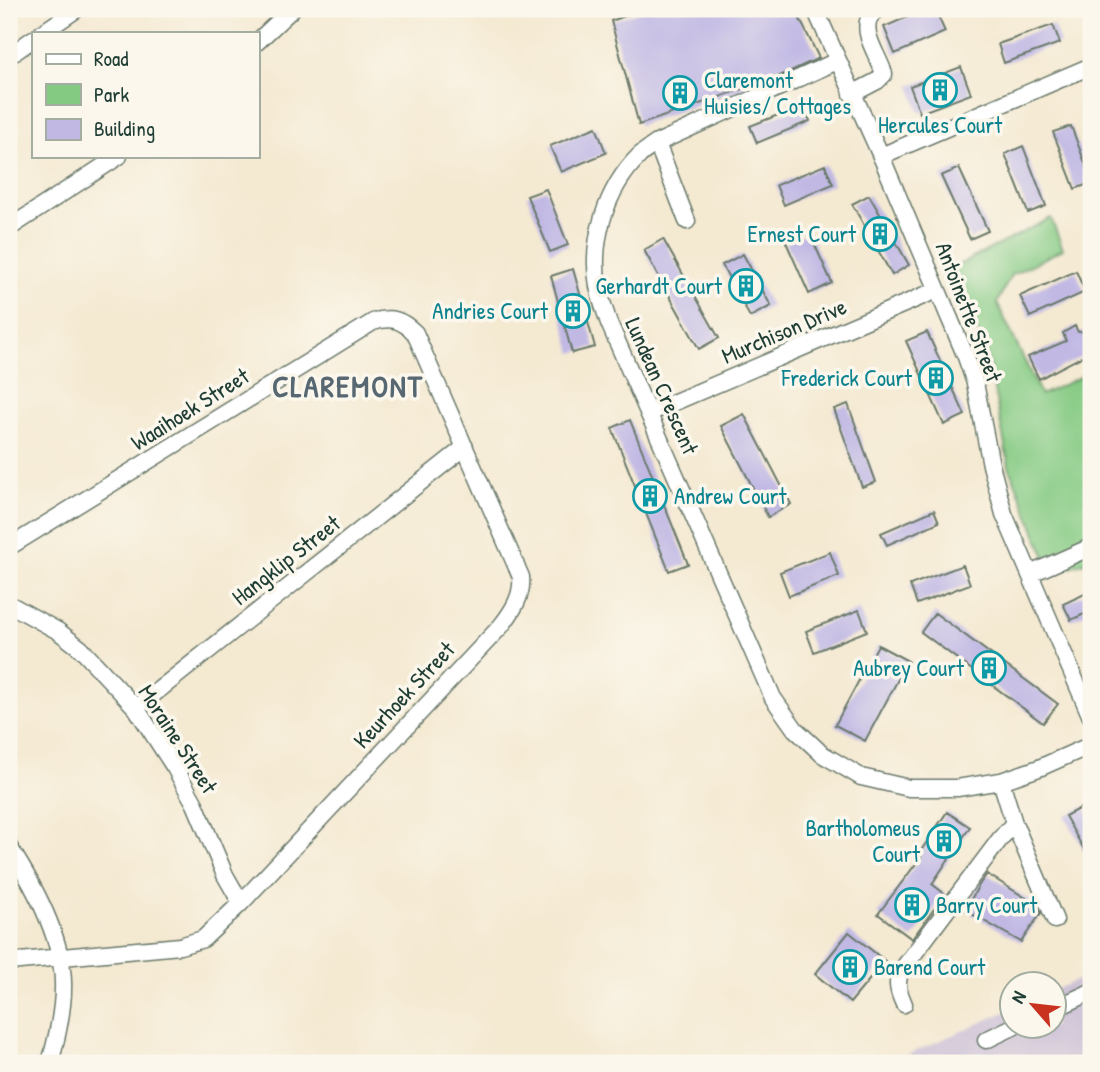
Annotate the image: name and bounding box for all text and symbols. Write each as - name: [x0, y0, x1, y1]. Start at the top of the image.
- legend: [32, 32, 259, 158]
- text: Road: [94, 44, 128, 73]
- place label: Claremont Huisies/ Cottages: [704, 64, 851, 121]
- building icon: Hercules Court: [921, 71, 959, 109]
- building icon: Claremont Huisies/ Cottages: [661, 74, 699, 112]
- text: Park: [94, 80, 129, 109]
- place label: Hercules Court: [878, 109, 1003, 140]
- text: Building: [94, 114, 155, 143]
- building icon: Ernest Court: [861, 215, 899, 253]
- place label: Ernest Court: [748, 218, 857, 249]
- street label: Antoinette Street: [929, 237, 1011, 387]
- building icon: Gerhardt Court: [727, 267, 765, 305]
- place label: Gerhardt Court: [595, 270, 723, 301]
- street label: Murchison Drive: [717, 290, 851, 371]
- building icon: Andries Court: [554, 292, 592, 330]
- place label: Andries Court: [432, 295, 549, 326]
- street label: Lundean Crescent: [618, 312, 707, 460]
- street label: Waaihoek Street: [125, 359, 256, 457]
- building icon: Frederick Court: [917, 359, 955, 397]
- place label: Frederick Court: [781, 362, 913, 393]
- district label: CLAREMONT: [272, 366, 424, 406]
- building icon: Andrew Court: [631, 477, 669, 515]
- place label: Andrew Court: [674, 480, 787, 511]
- street label: Hangklip Street: [225, 507, 347, 612]
- street label: Keurhoek Street: [346, 634, 462, 755]
- building icon: Aubrey Court: [970, 649, 1008, 687]
- place label: Aubrey Court: [853, 652, 965, 683]
- street label: Moraine Street: [132, 678, 226, 800]
- place label: Bartholomeus Court: [805, 812, 921, 869]
- building icon: Bartholomeus Court: [925, 822, 963, 860]
- building icon: Barry Court: [893, 886, 931, 924]
- place label: Barry Court: [936, 889, 1038, 920]
- building icon: Barend Court: [831, 948, 869, 986]
- place label: Barend Court: [874, 951, 986, 982]
- north arrow: [998, 970, 1068, 1040]
- text: N: [1004, 986, 1032, 1008]

